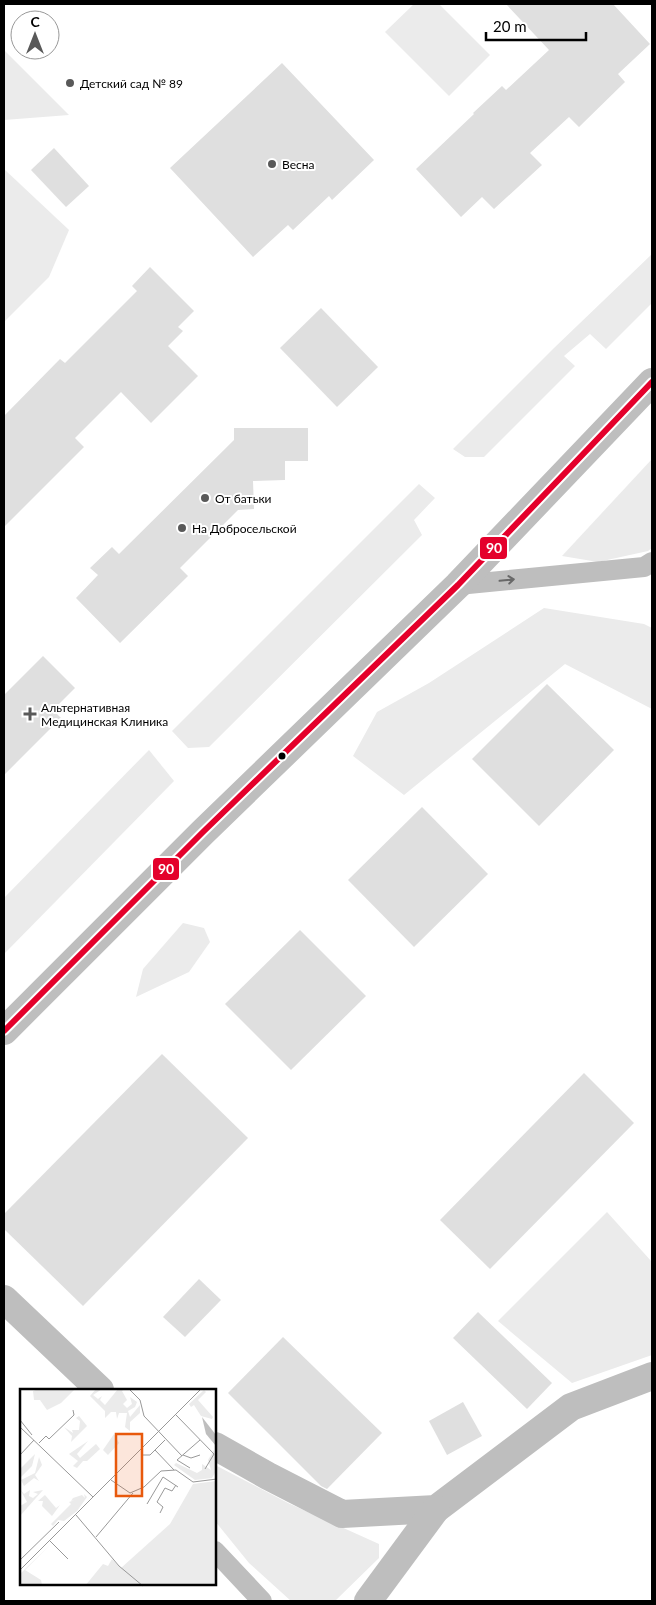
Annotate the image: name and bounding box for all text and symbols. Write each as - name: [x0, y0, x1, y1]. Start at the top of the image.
- north arrow: [10, 10, 60, 60]
- scale bar: [486, 10, 586, 42]
- text: С: [30, 13, 40, 30]
- text: 20 m: [493, 17, 527, 35]
- place label: Детский сад № 89: [80, 76, 183, 91]
- marker: Детский сад № 89: [64, 77, 76, 89]
- place label: Весна: [282, 157, 314, 172]
- marker: Весна: [266, 158, 278, 170]
- place label: От батьки: [215, 491, 272, 506]
- marker: От батьки: [199, 492, 211, 504]
- place label: На Добросельской: [192, 521, 297, 536]
- marker: На Добросельской: [176, 522, 188, 534]
- line badge: 90: [479, 536, 508, 560]
- text: 90: [486, 539, 502, 556]
- one-way arrow: [499, 575, 515, 585]
- place label: Альтернативная Mедицинская Kлиника: [41, 700, 168, 729]
- marker: Альтернативная Mедицинская Kлиника: [23, 707, 37, 721]
- unlabelled marker: [277, 751, 287, 761]
- line badge: 90: [152, 857, 180, 881]
- text: 90: [158, 860, 174, 877]
- inset map: [20, 1389, 216, 1585]

